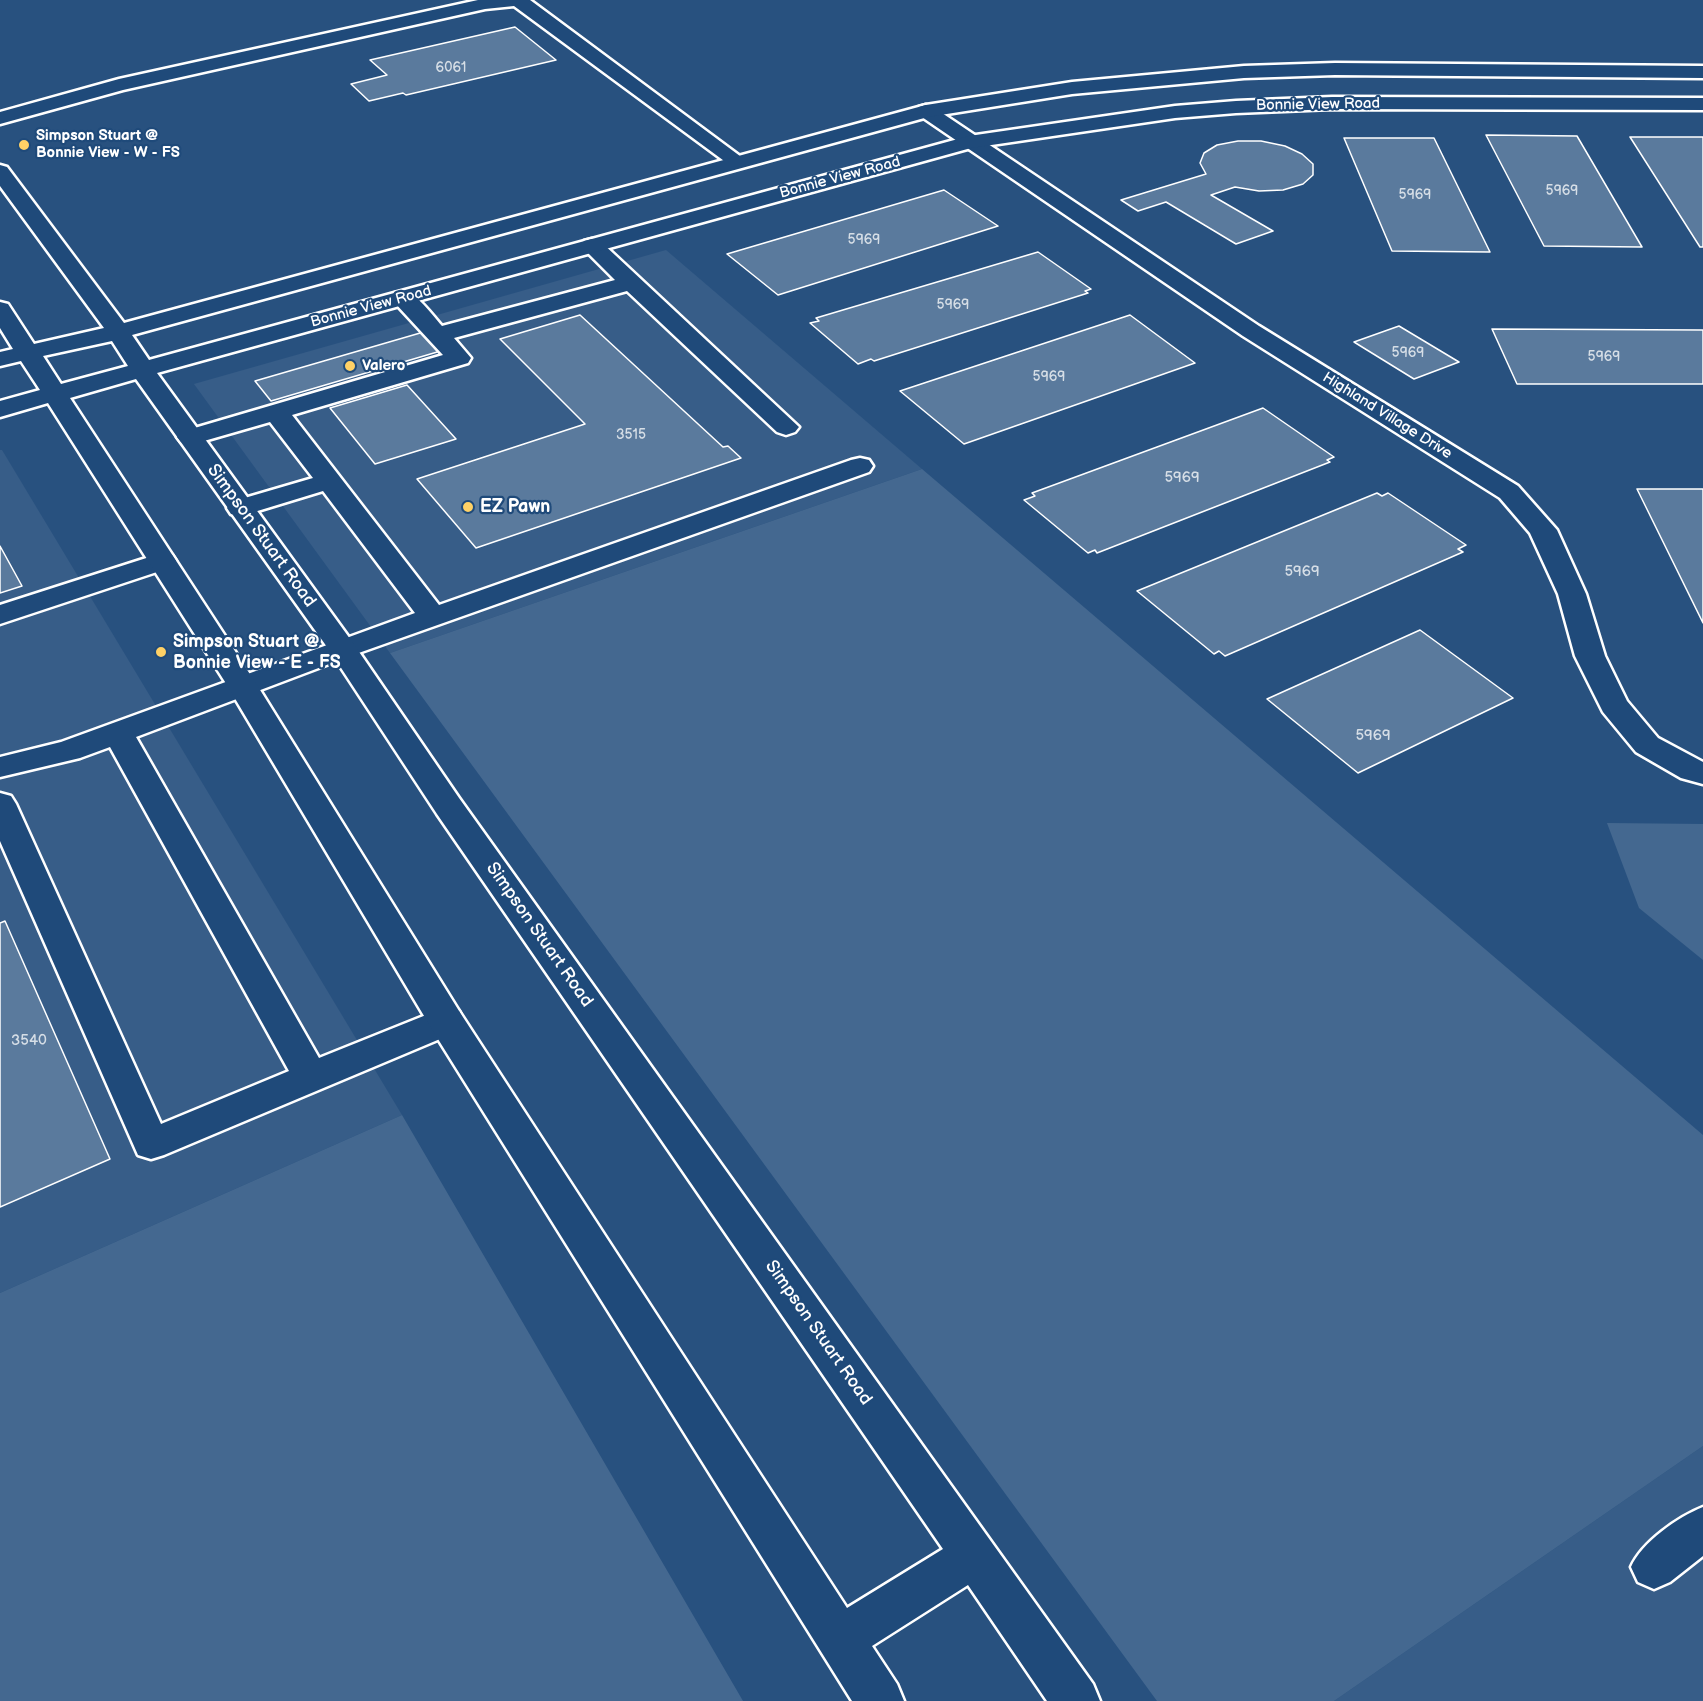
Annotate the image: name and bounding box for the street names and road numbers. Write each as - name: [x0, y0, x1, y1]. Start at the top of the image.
- street label: Bonnie View Road: [1256, 95, 1380, 115]
- street label: Bonnie View Road: [778, 153, 902, 203]
- street label: Bonnie View Road: [309, 282, 433, 332]
- street label: Highland Village Drive: [1319, 369, 1455, 463]
- street label: Simpson Stuart Road: [202, 460, 320, 612]
- street label: Simpson Stuart Road: [481, 858, 597, 1012]
- street label: Simpson Stuart Road: [760, 1256, 876, 1410]

